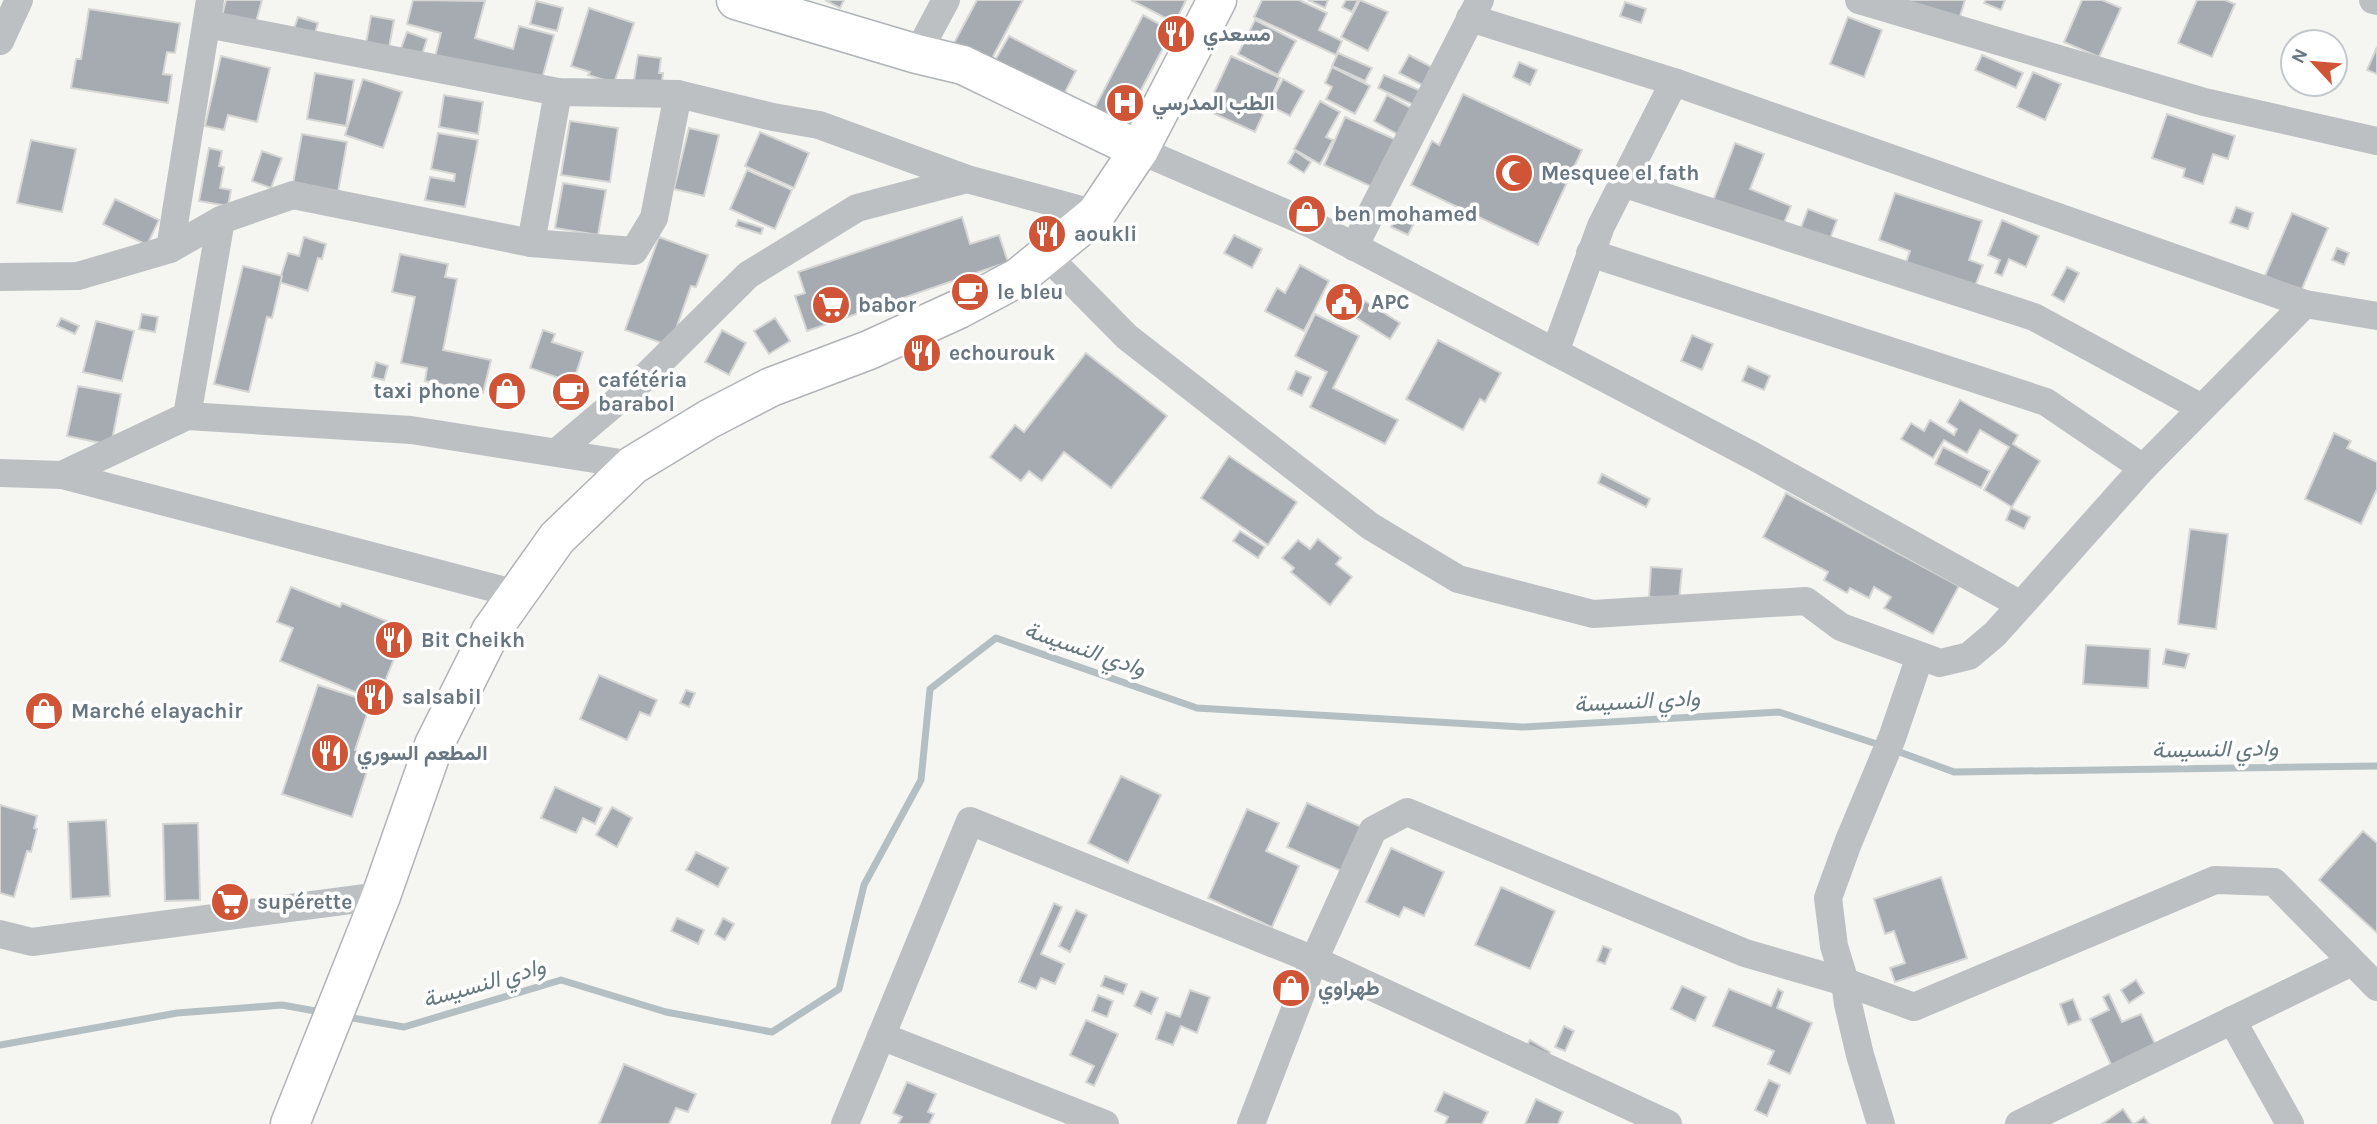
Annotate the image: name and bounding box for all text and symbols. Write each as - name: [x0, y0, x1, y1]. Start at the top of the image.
- restaurant icon: مسعدي: [1155, 13, 1197, 55]
- place label: مسعدي: [1203, 22, 1271, 51]
- north arrow: [2279, 28, 2349, 98]
- text: N: [2287, 45, 2312, 67]
- hospital icon: الطب المدرسي: [1104, 82, 1146, 124]
- place label: الطب المدرسي: [1152, 91, 1275, 120]
- mosque icon: Mesquee el fath: [1493, 152, 1535, 194]
- place label: Mesquee el fath: [1541, 161, 1699, 186]
- shop icon: ben mohamed: [1286, 193, 1328, 235]
- place label: ben mohamed: [1334, 202, 1478, 226]
- restaurant icon: aoukli: [1026, 213, 1068, 255]
- place label: aoukli: [1074, 222, 1137, 246]
- cafe icon: le bleu: [949, 271, 991, 313]
- place label: le bleu: [997, 280, 1063, 304]
- public building icon: APC: [1323, 281, 1365, 323]
- supermarket icon: babor: [810, 284, 852, 326]
- place label: APC: [1371, 290, 1410, 314]
- place label: babor: [858, 293, 917, 317]
- restaurant icon: echourouk: [901, 332, 943, 374]
- place label: echourouk: [949, 341, 1056, 365]
- place label: cafétéria barabol: [598, 368, 687, 416]
- shop icon: taxi phone: [486, 370, 528, 412]
- cafe icon: cafétéria barabol: [550, 371, 592, 413]
- place label: taxi phone: [374, 379, 480, 403]
- water label: وادي النسيسة: [1019, 616, 1149, 687]
- restaurant icon: Bit Cheikh: [373, 619, 415, 661]
- place label: Bit Cheikh: [421, 628, 525, 652]
- restaurant icon: salsabil: [354, 676, 396, 718]
- water label: وادي النسيسة: [1573, 684, 1701, 723]
- place label: salsabil: [402, 685, 481, 709]
- shop icon: Marché elayachir: [23, 690, 65, 732]
- place label: Marché elayachir: [71, 699, 243, 723]
- restaurant icon: المطعم السوري: [309, 732, 351, 774]
- water label: وادي النسيسة: [2152, 734, 2279, 769]
- place label: المطعم السوري: [357, 741, 488, 770]
- supermarket icon: supérette: [209, 881, 251, 923]
- place label: supérette: [257, 890, 352, 914]
- water label: وادي النسيسة: [419, 953, 550, 1018]
- shop icon: طهراوي: [1270, 967, 1312, 1009]
- place label: طهراوي: [1318, 976, 1380, 1005]

